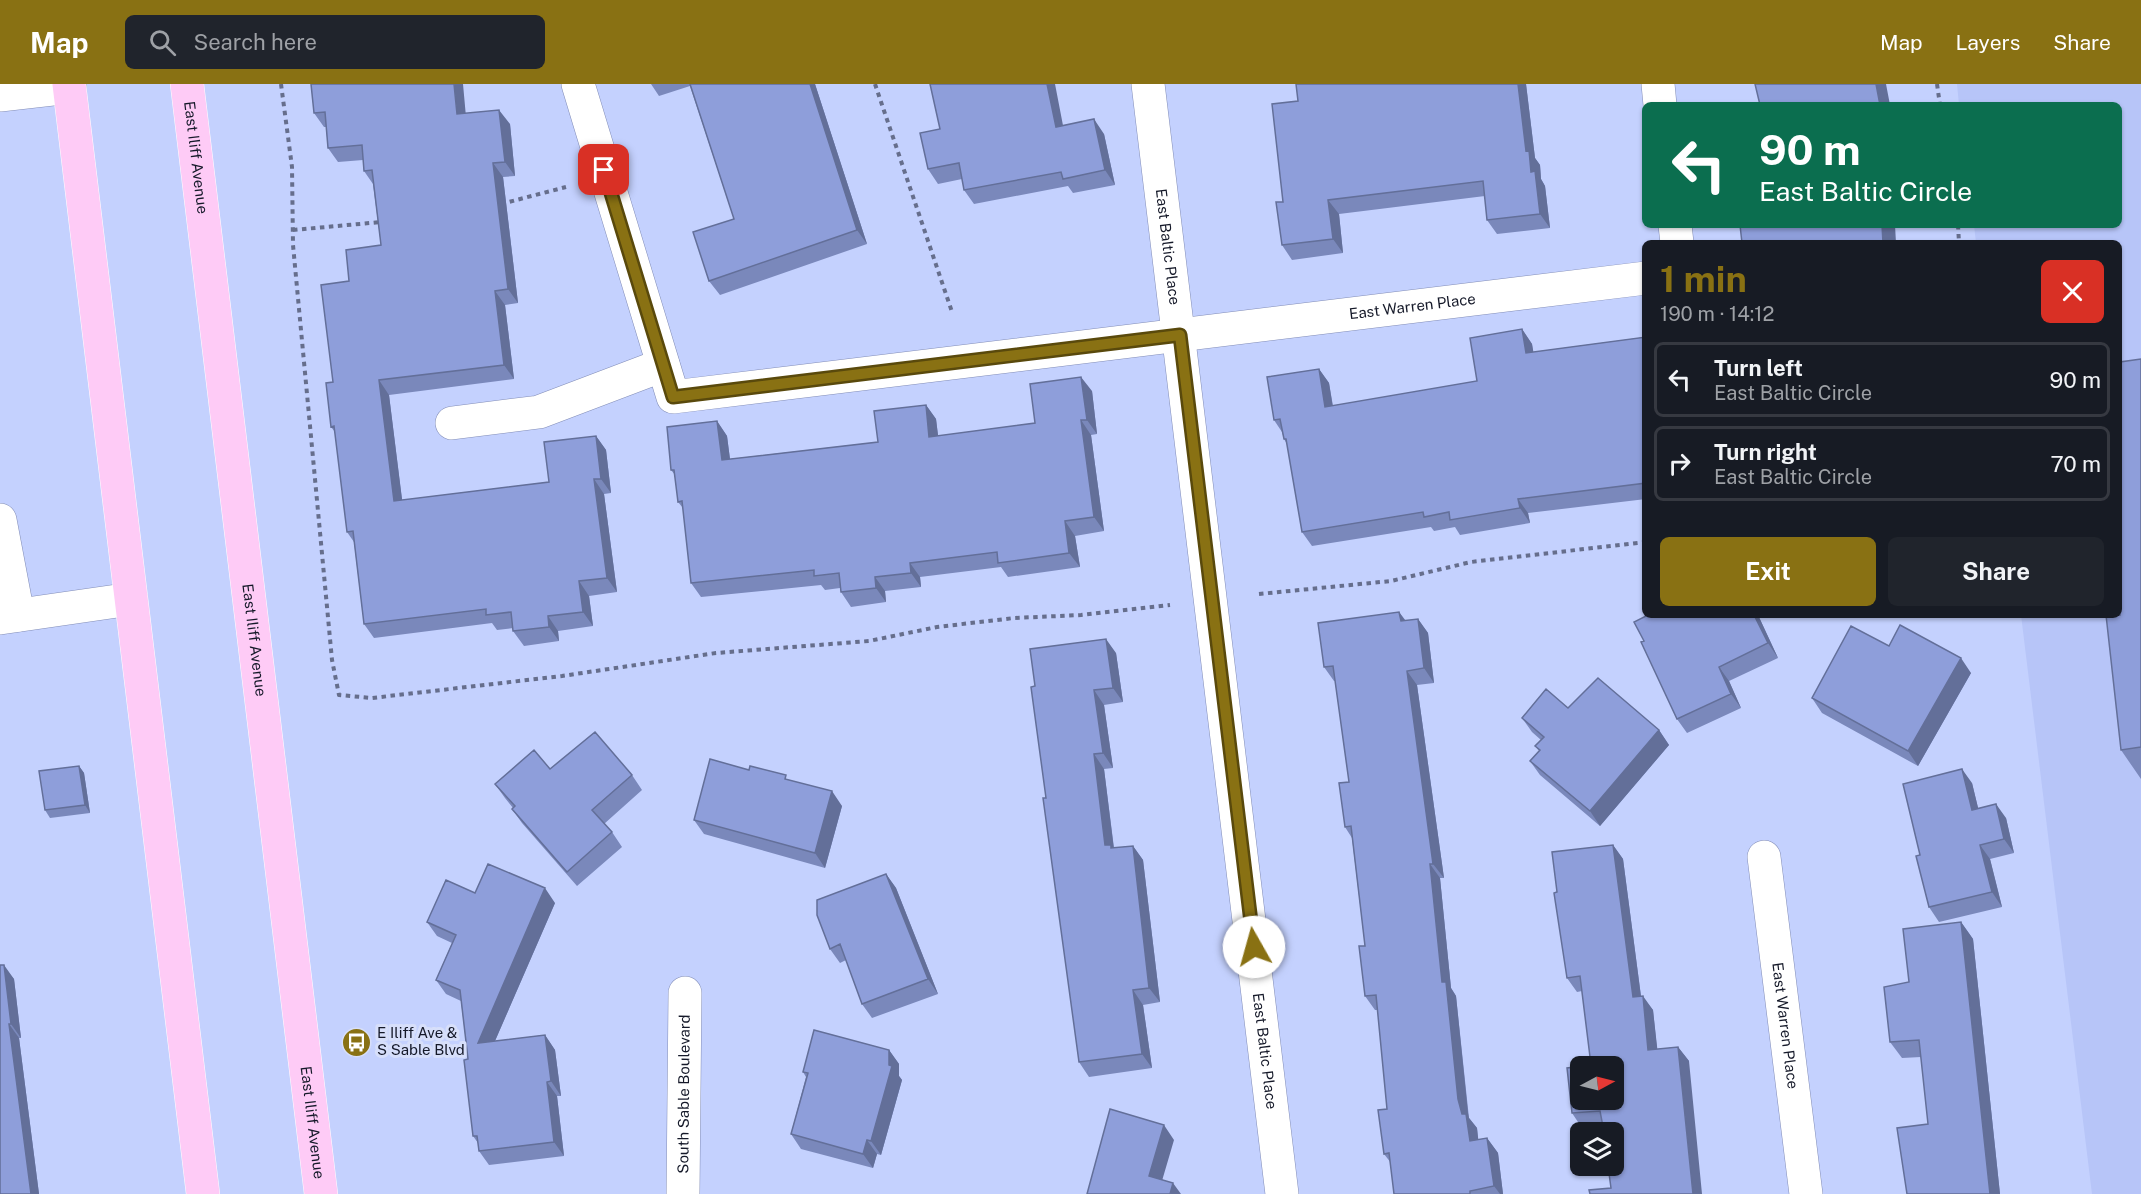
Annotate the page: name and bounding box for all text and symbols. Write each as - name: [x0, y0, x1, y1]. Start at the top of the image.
- search box: [125, 15, 545, 69]
- text: Map: [30, 26, 89, 59]
- icon: search: [146, 26, 179, 59]
- text: Search here: [194, 29, 317, 55]
- text: Map: [1880, 30, 1923, 55]
- text: Layers: [1956, 30, 2020, 55]
- text: Share: [2053, 30, 2111, 55]
- street label: East Iliff Avenue: [181, 100, 212, 215]
- text: 90 m: [1759, 125, 1861, 174]
- icon: left: [1660, 126, 1738, 204]
- pin: [578, 144, 629, 195]
- icon: arrive: [587, 153, 620, 186]
- text: East Baltic Circle: [1759, 175, 1972, 207]
- street label: East Baltic Place: [1153, 188, 1184, 306]
- text: 1 min: [1660, 258, 1747, 300]
- button: close: [2041, 260, 2104, 323]
- street label: East Warren Place: [1348, 290, 1477, 322]
- text: 190 m · 14:12: [1660, 302, 1774, 326]
- text: Turn left: [1714, 355, 1803, 381]
- icon: left: [1663, 363, 1696, 396]
- text: 90 m: [2050, 367, 2101, 393]
- text: East Baltic Circle: [1714, 381, 1872, 405]
- text: Turn right: [1714, 439, 1817, 465]
- icon: right: [1663, 447, 1696, 480]
- text: 70 m: [2050, 451, 2101, 477]
- text: East Baltic Circle: [1714, 465, 1872, 489]
- button: Exit: [1660, 537, 1876, 606]
- button: Share: [1888, 537, 2104, 606]
- street label: East Iliff Avenue: [239, 583, 270, 697]
- position arrow: [1222, 915, 1286, 979]
- street label: East Warren Place: [1769, 961, 1802, 1090]
- street label: East Baltic Place: [1250, 992, 1281, 1110]
- street label: South Sable Boulevard: [674, 1014, 693, 1174]
- place label: E Iliff Ave & S Sable Blvd: [377, 1024, 465, 1058]
- bus stop icon: E Iliff Ave & S Sable Blvd: [340, 1026, 372, 1058]
- north arrow: [1570, 1056, 1624, 1110]
- map controls: [1570, 1056, 1624, 1176]
- street label: East Iliff Avenue: [298, 1065, 328, 1180]
- button: layers: [1570, 1122, 1624, 1176]

